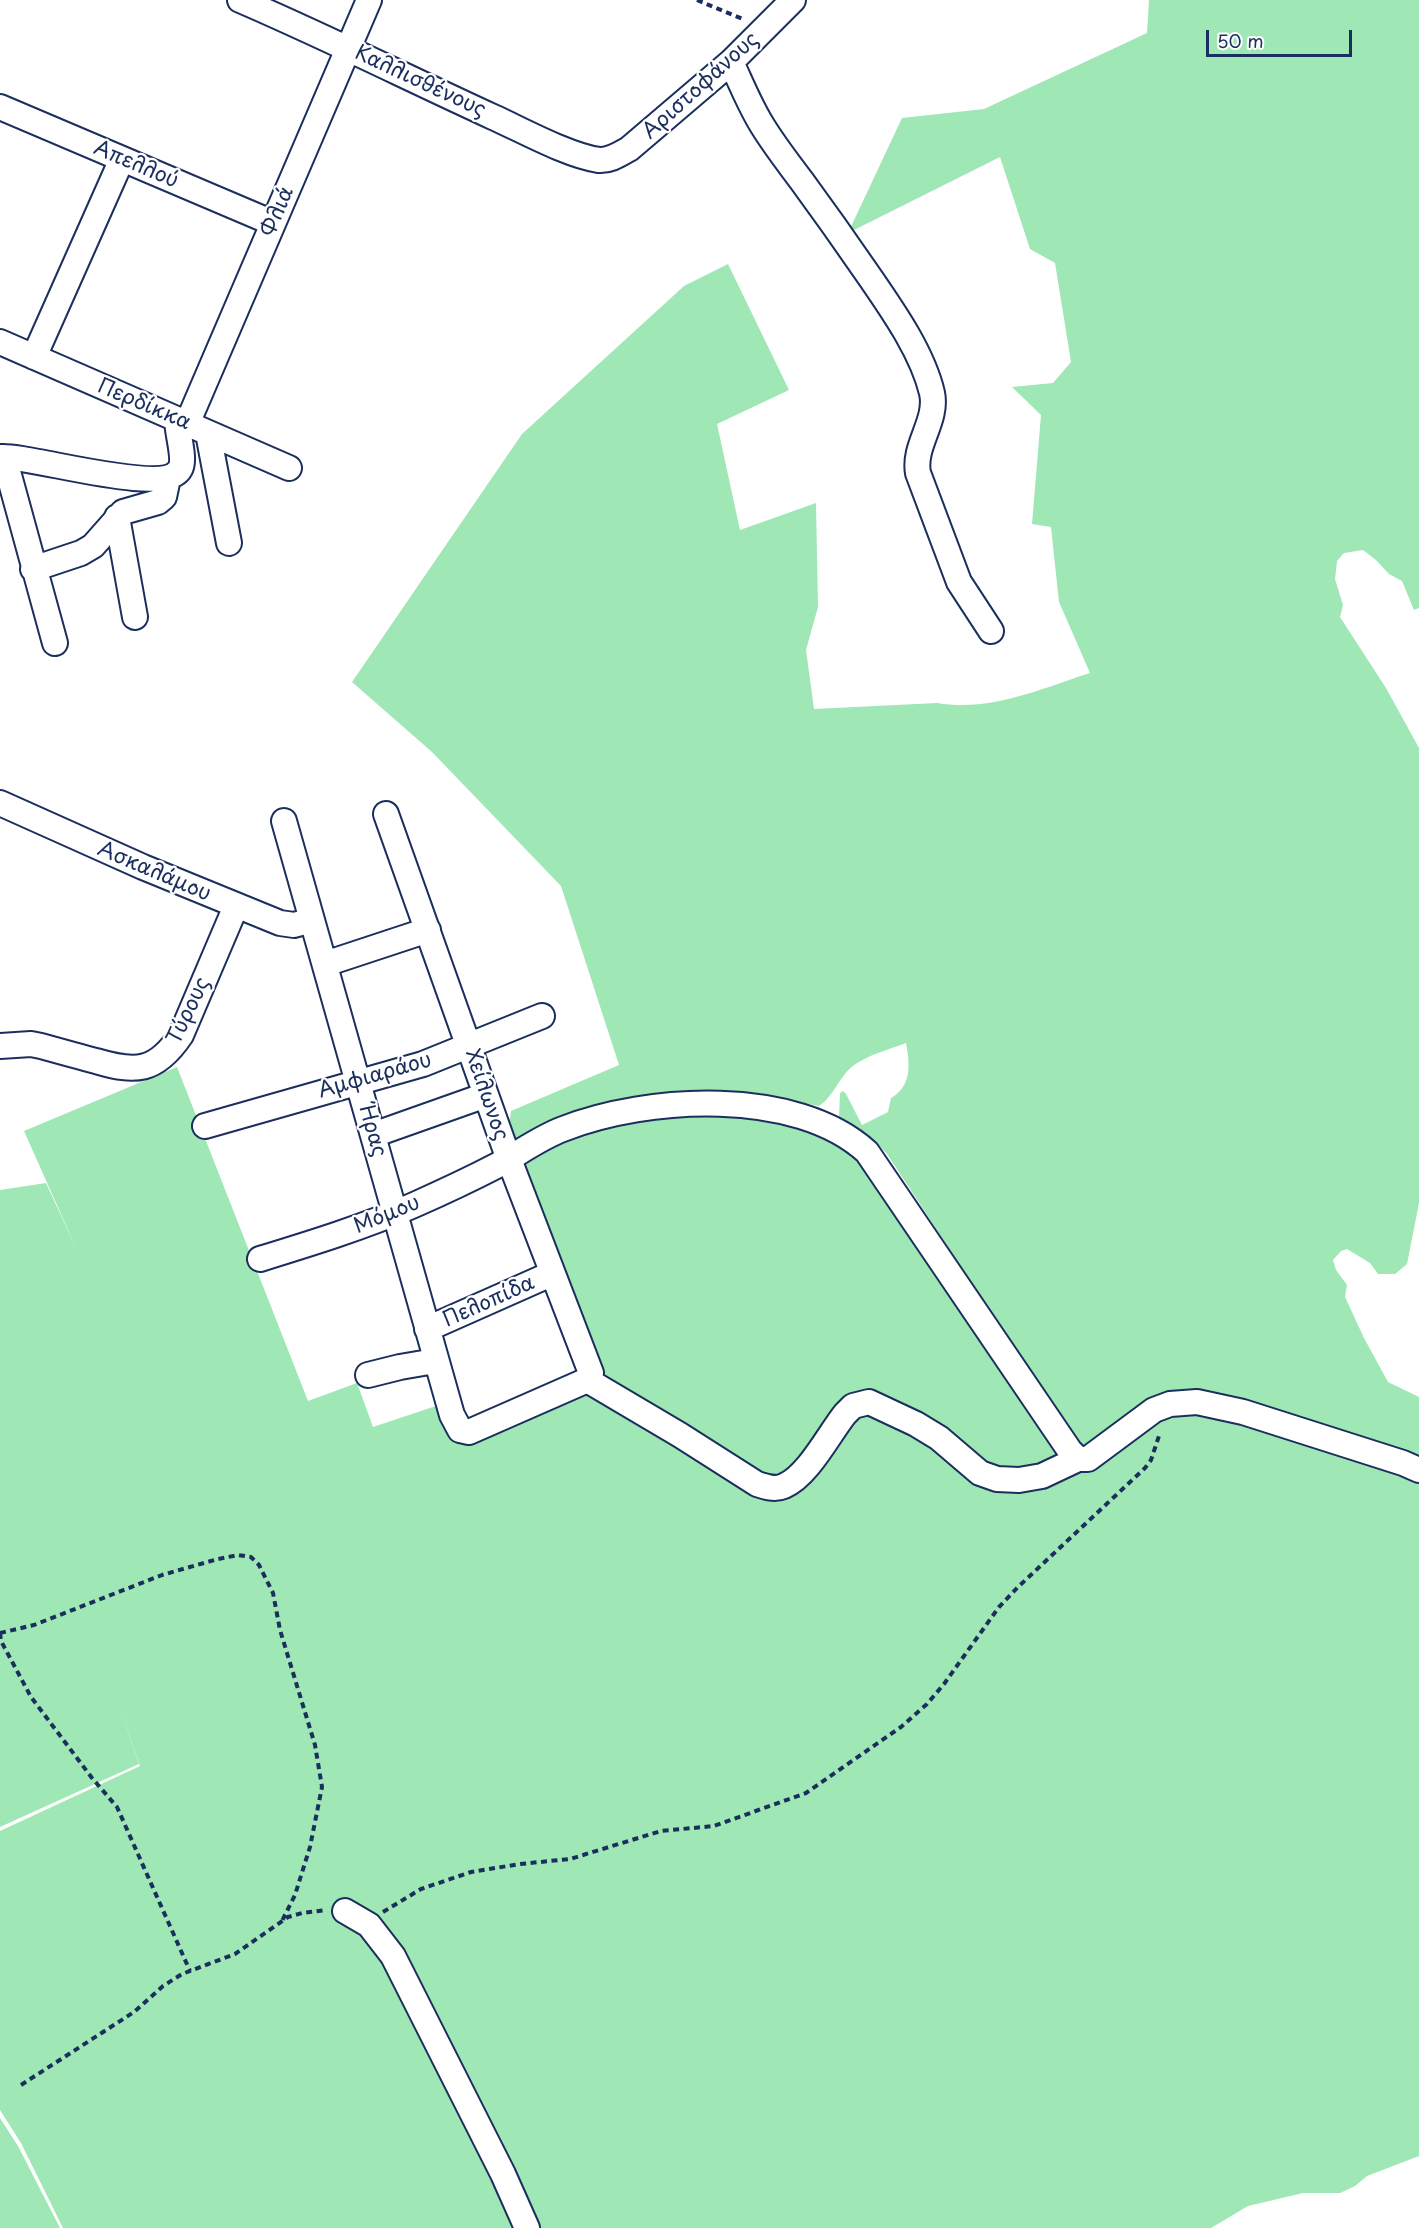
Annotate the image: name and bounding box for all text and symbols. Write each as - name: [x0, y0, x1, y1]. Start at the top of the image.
- scale bar: [1209, 18, 1354, 56]
- street label: Αριστοφάνους: [638, 27, 764, 145]
- text: 50 m: [1217, 27, 1264, 54]
- street label: Καλλισθένους: [351, 41, 489, 123]
- street label: Απελλού: [90, 136, 182, 194]
- street label: Φλιά: [256, 183, 300, 241]
- street label: Περδίκκα: [94, 374, 194, 436]
- street label: Ασκαλάμου: [94, 837, 214, 907]
- street label: Τύρους: [162, 974, 216, 1048]
- street label: Χείλωνος: [459, 1046, 513, 1144]
- street label: Αμφιαράου: [315, 1048, 435, 1104]
- street label: Ήρας: [353, 1102, 391, 1160]
- street label: Μόμου: [350, 1190, 424, 1240]
- street label: Πελοπίδα: [439, 1271, 539, 1333]

